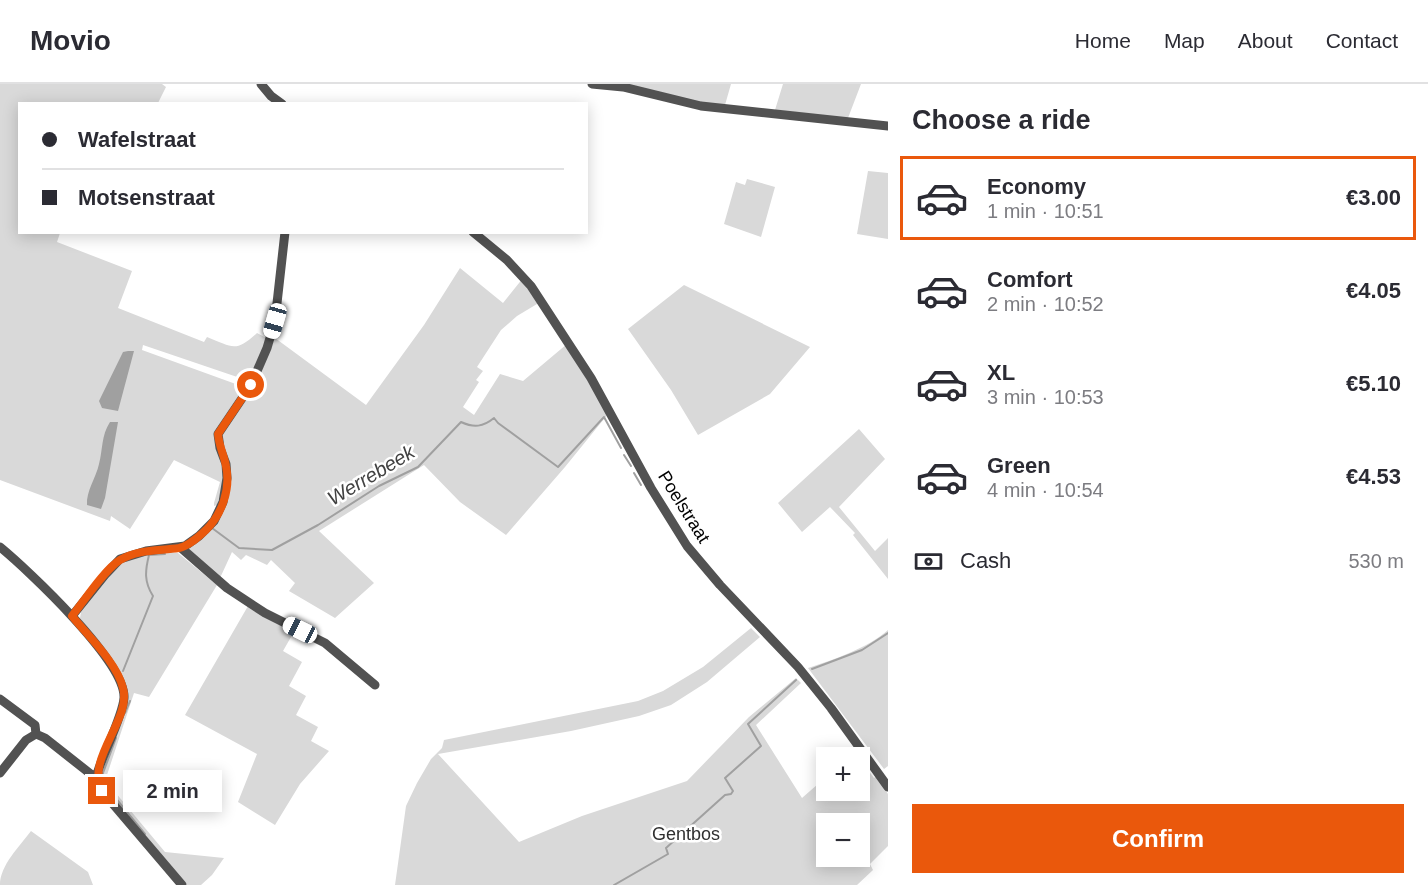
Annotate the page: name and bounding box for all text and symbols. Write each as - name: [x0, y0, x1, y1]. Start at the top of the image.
- text: Movio: [30, 25, 111, 56]
- text: Home: [1075, 29, 1131, 52]
- text: Map: [1164, 29, 1205, 52]
- text: About: [1238, 29, 1293, 52]
- text: Contact: [1326, 29, 1398, 52]
- text: Choose a ride: [912, 105, 1091, 135]
- text: Wafelstraat: [78, 127, 196, 152]
- icon: car: [915, 171, 969, 225]
- text: Economy: [987, 174, 1086, 199]
- text: Motsenstraat: [78, 185, 215, 210]
- text: €3.00: [1346, 185, 1401, 210]
- text: 1 min · 10:51: [987, 200, 1104, 222]
- icon: car: [915, 264, 969, 318]
- text: Comfort: [987, 267, 1073, 292]
- text: €4.05: [1346, 278, 1401, 303]
- text: 2 min · 10:52: [987, 293, 1104, 315]
- car: [261, 301, 289, 341]
- icon: car: [915, 357, 969, 411]
- text: XL: [987, 360, 1015, 385]
- route start: [237, 371, 264, 398]
- text: €5.10: [1346, 371, 1401, 396]
- text: 3 min · 10:53: [987, 386, 1104, 408]
- water label: Werrebeek: [324, 440, 419, 510]
- icon: car: [915, 450, 969, 504]
- text: Green: [987, 453, 1051, 478]
- text: €4.53: [1346, 464, 1401, 489]
- street label: Poelstraat: [654, 467, 714, 547]
- text: 4 min · 10:54: [987, 479, 1104, 501]
- icon: cash: [912, 545, 945, 578]
- text: Cash: [960, 548, 1011, 573]
- text: 530 m: [1348, 550, 1404, 572]
- car: [280, 614, 320, 646]
- map controls: [816, 747, 870, 867]
- button: +: [816, 747, 870, 801]
- callout: 2 min: [123, 770, 222, 812]
- route end: [88, 777, 115, 804]
- text: 2 min: [146, 780, 199, 802]
- button: Confirm: [912, 804, 1404, 873]
- button: −: [816, 813, 870, 867]
- park label: Gentbos: [652, 824, 720, 844]

